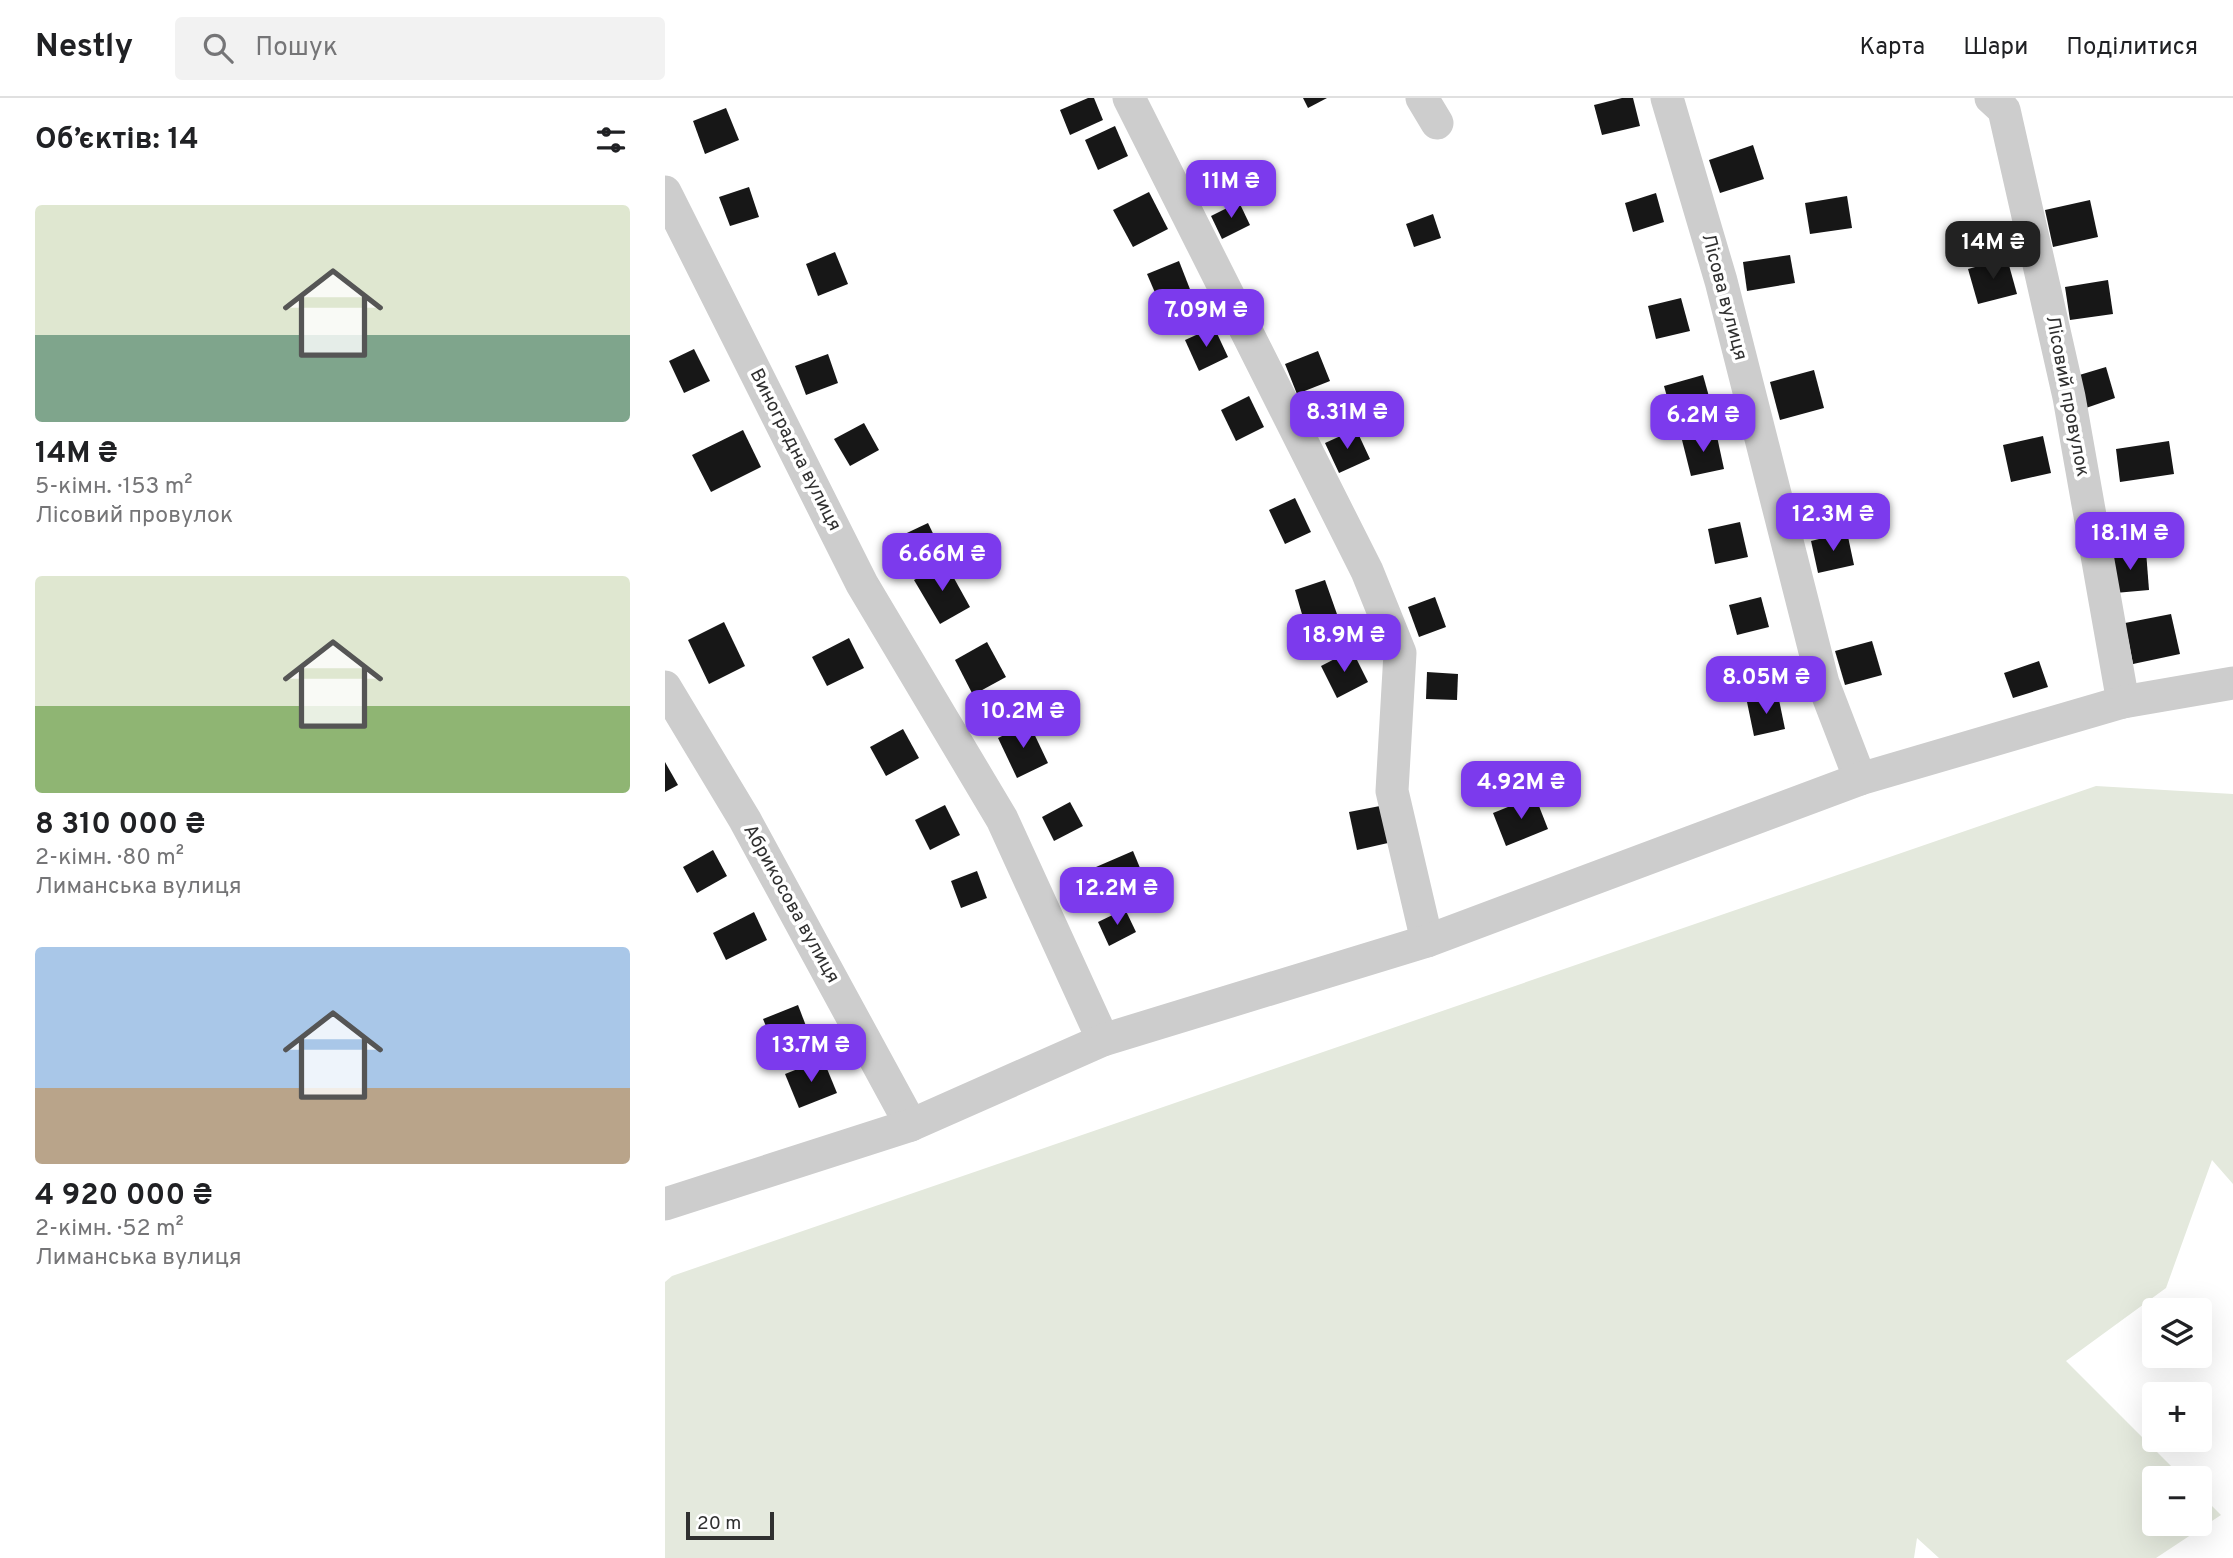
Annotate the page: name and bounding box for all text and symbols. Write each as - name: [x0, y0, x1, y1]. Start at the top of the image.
- search box: [175, 17, 665, 80]
- text: Nestly: [35, 27, 133, 69]
- icon: search: [199, 29, 237, 67]
- text: Пошук: [255, 32, 338, 65]
- text: Карта: [1860, 33, 1925, 63]
- text: Шари: [1963, 33, 2028, 63]
- text: Поділитися: [2066, 33, 2198, 63]
- icon: filters: [592, 121, 630, 159]
- text: Об’єктів: 14: [35, 122, 199, 159]
- pin: 11M ₴: [1182, 160, 1280, 220]
- text: 11M ₴: [1202, 168, 1260, 197]
- pin: 14M ₴: [1944, 222, 2042, 281]
- text: 14M ₴: [1961, 229, 2025, 258]
- street label: Лісова вулиця: [1696, 231, 1752, 363]
- icon: home: [270, 250, 396, 376]
- pin: 7.09M ₴: [1141, 289, 1271, 349]
- text: 7.09M ₴: [1164, 297, 1248, 326]
- street label: Лісовий провулок: [2040, 313, 2094, 479]
- street label: Виноградна вулиця: [744, 365, 846, 535]
- pin: 8.31M ₴: [1282, 392, 1412, 451]
- pin: 6.2M ₴: [1646, 394, 1760, 454]
- text: 8.31M ₴: [1306, 399, 1388, 428]
- text: 6.2M ₴: [1666, 402, 1740, 431]
- text: 14M ₴: [35, 436, 118, 473]
- text: 5-кімн. · 153 m²: [35, 473, 193, 502]
- pin: 12.3M ₴: [1768, 494, 1898, 553]
- text: 12.3M ₴: [1792, 501, 1874, 530]
- text: Лісовий провулок: [35, 502, 233, 531]
- pin: 18.1M ₴: [2065, 512, 2195, 572]
- text: 18.1M ₴: [2091, 520, 2169, 549]
- pin: 6.66M ₴: [877, 533, 1007, 593]
- text: 6.66M ₴: [898, 541, 986, 570]
- pin: 18.9M ₴: [1279, 614, 1409, 674]
- icon: home: [270, 621, 396, 747]
- text: 18.9M ₴: [1303, 622, 1385, 651]
- pin: 8.05M ₴: [1701, 656, 1831, 716]
- text: 8.05M ₴: [1722, 664, 1810, 693]
- pin: 10.2M ₴: [958, 690, 1088, 750]
- text: 10.2M ₴: [981, 698, 1065, 727]
- pin: 4.92M ₴: [1456, 762, 1586, 821]
- text: 4.92M ₴: [1477, 769, 1565, 798]
- text: 8 310 000 ₴: [35, 807, 205, 844]
- street label: Абрикосова вулиця: [737, 820, 845, 988]
- text: 2-кімн. · 80 m²: [35, 844, 184, 873]
- pin: 12.2M ₴: [1052, 868, 1182, 927]
- text: Лиманська вулиця: [35, 873, 242, 902]
- text: 12.2M ₴: [1076, 875, 1158, 904]
- icon: home: [270, 992, 396, 1118]
- pin: 13.7M ₴: [746, 1024, 876, 1084]
- text: 13.7M ₴: [772, 1032, 850, 1061]
- text: 4 920 000 ₴: [35, 1178, 212, 1215]
- text: 2-кімн. · 52 m²: [35, 1215, 184, 1244]
- text: Лиманська вулиця: [35, 1244, 242, 1273]
- map controls: [2142, 1298, 2212, 1536]
- button: layers: [2142, 1298, 2212, 1368]
- button: +: [2142, 1382, 2212, 1452]
- button: −: [2142, 1466, 2212, 1536]
- scale bar: [686, 1509, 773, 1541]
- text: 20 m: [697, 1512, 741, 1536]

